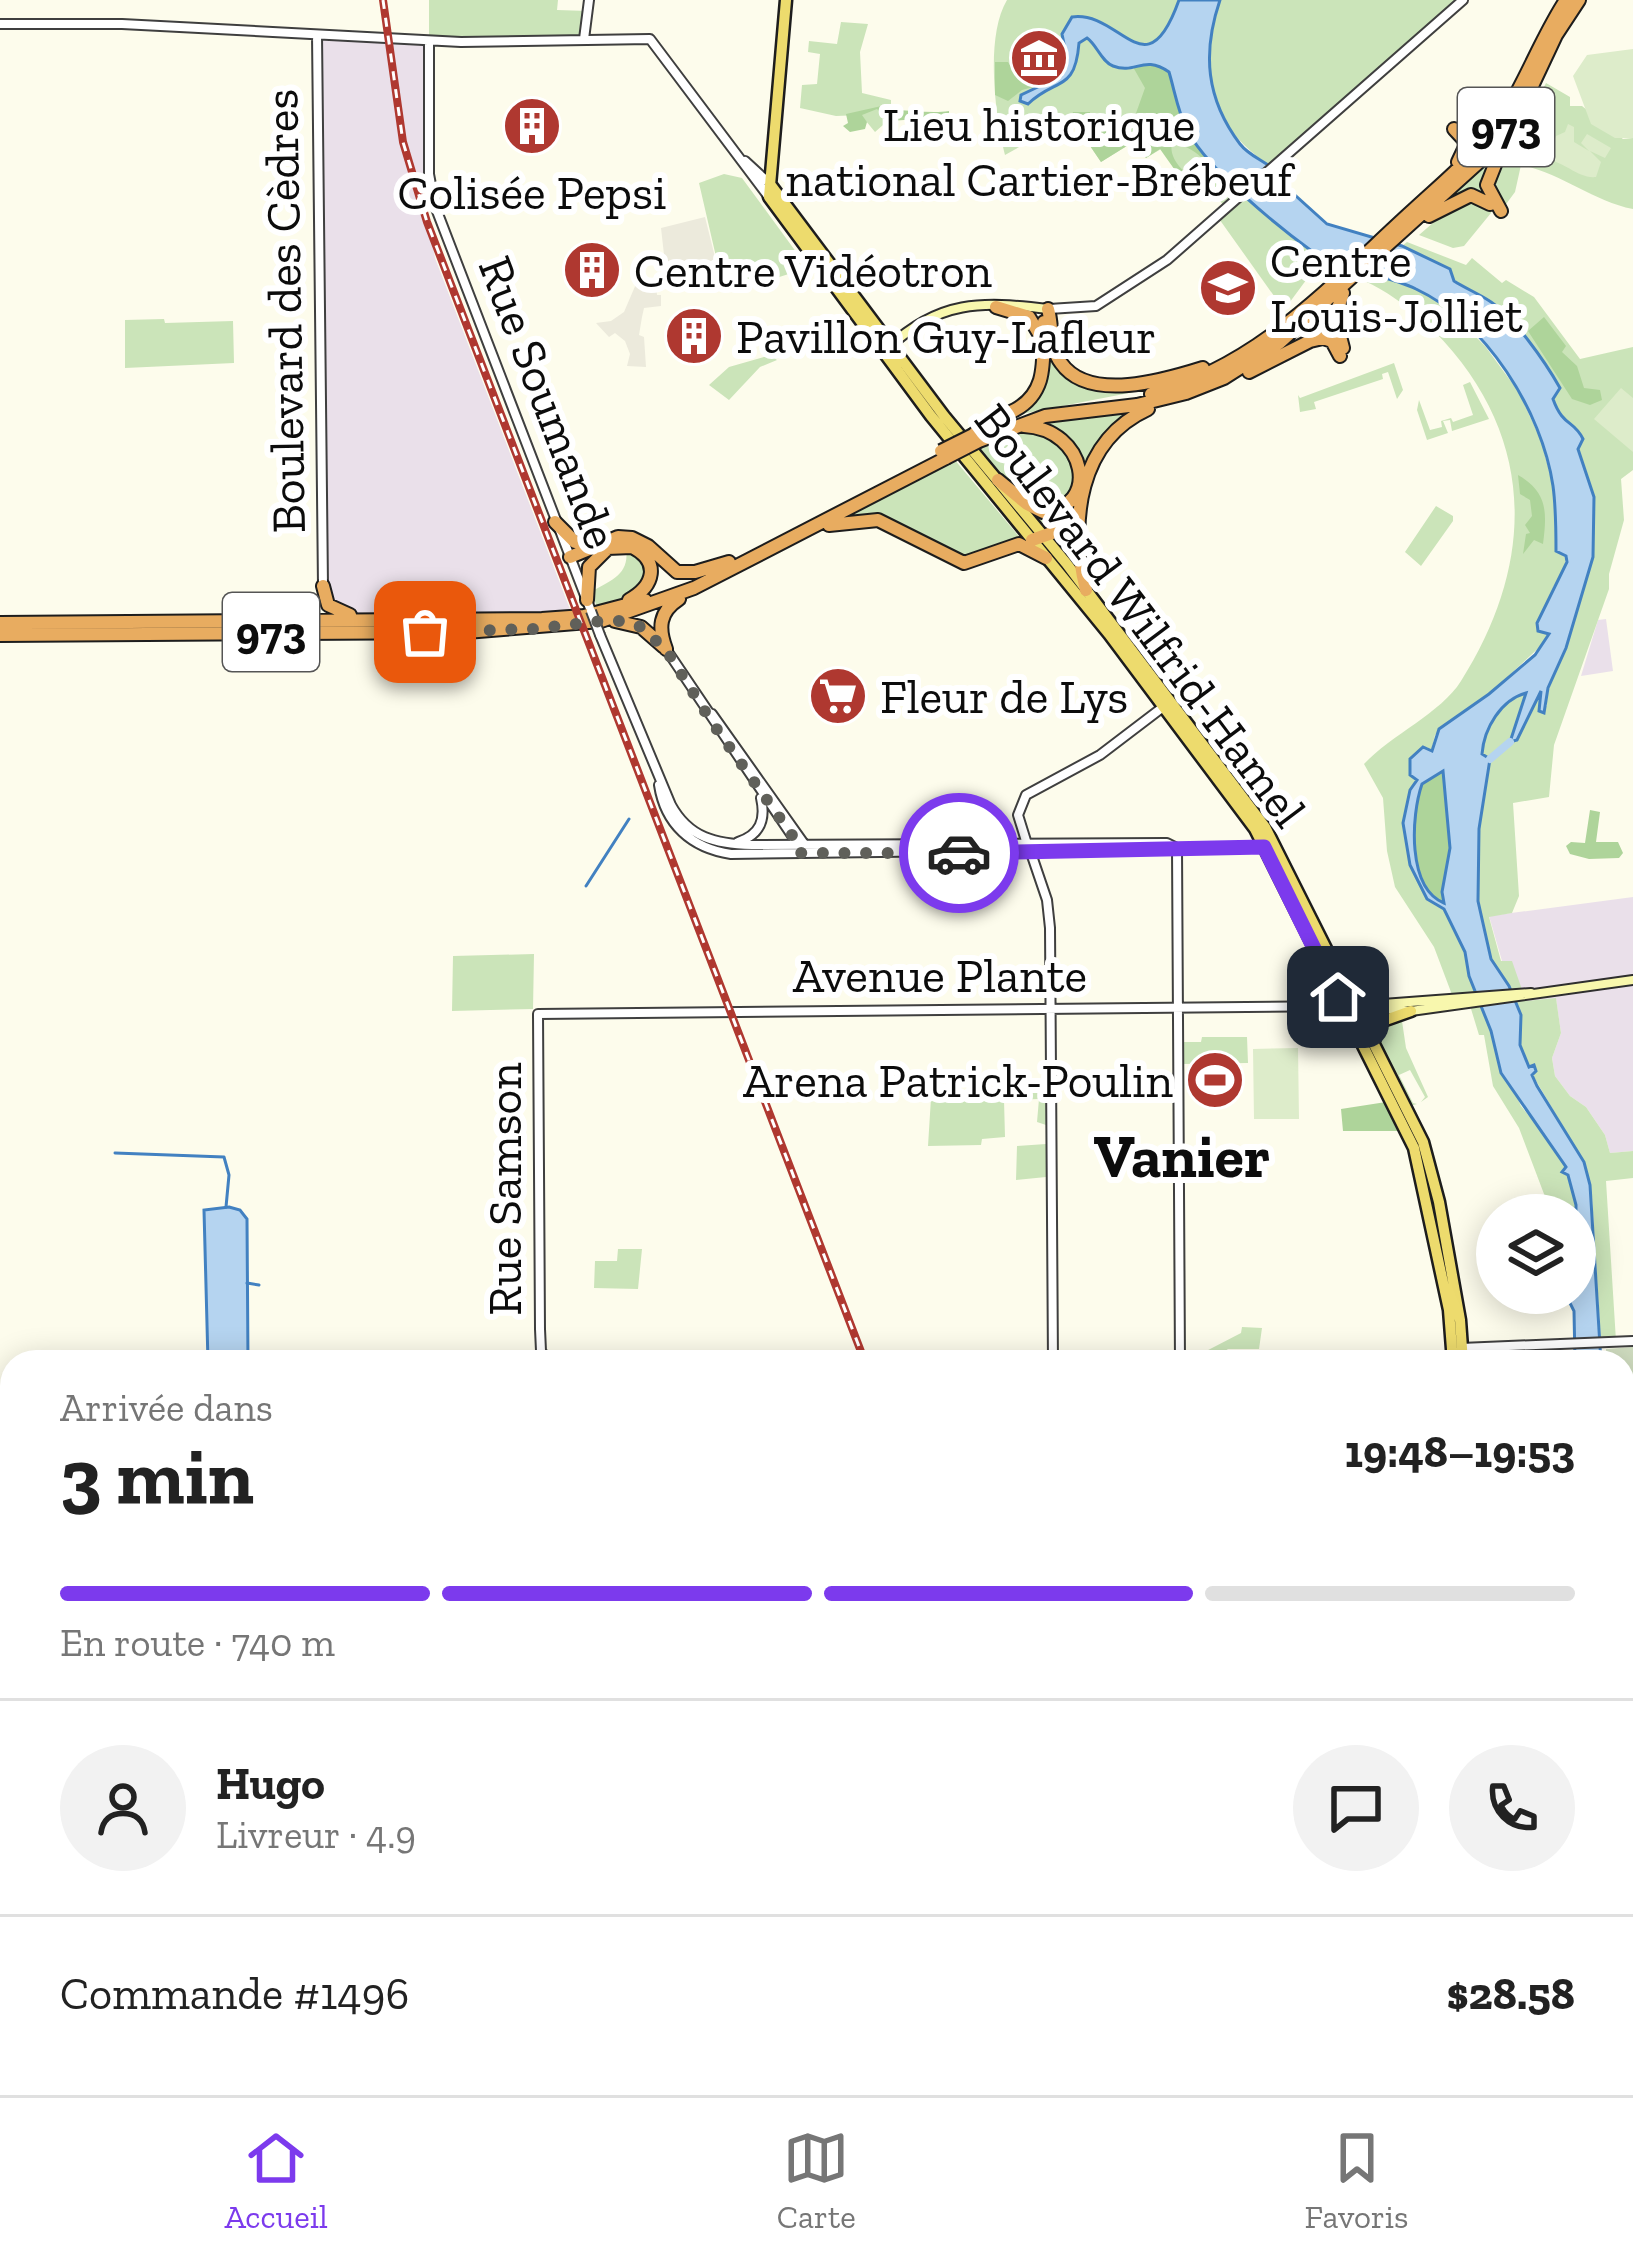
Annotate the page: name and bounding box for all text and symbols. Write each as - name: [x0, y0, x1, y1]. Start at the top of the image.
- museum icon: Lieu historique national Cartier-Brébeuf: [1008, 27, 1070, 89]
- street label: Boulevard des Cèdres: [252, 88, 317, 534]
- road number: 973: [1458, 88, 1554, 166]
- building icon: Colisée Pepsi: [501, 95, 563, 157]
- place label: Lieu historique national Cartier-Brébeuf: [786, 96, 1296, 208]
- place label: Colisée Pepsi: [398, 164, 666, 221]
- place label: Centre Louis-Jolliet: [1270, 232, 1523, 344]
- building icon: Centre Vidéotron: [561, 239, 623, 301]
- place label: Centre Vidéotron: [634, 242, 993, 299]
- street label: Rue Soumande: [467, 248, 630, 556]
- school or university icon: Centre Louis-Jolliet: [1197, 257, 1259, 319]
- building icon: Pavillon Guy-Lafleur: [663, 305, 725, 367]
- place label: Pavillon Guy-Lafleur: [736, 308, 1156, 365]
- street label: Boulevard Wilfrid-Hamel: [963, 393, 1318, 838]
- pin: [374, 581, 476, 683]
- road number: 973: [223, 593, 319, 671]
- icon: bag: [392, 599, 458, 665]
- supermarket icon: Fleur de Lys: [807, 665, 869, 727]
- place label: Fleur de Lys: [880, 668, 1128, 725]
- courier: [899, 793, 1019, 913]
- icon: car: [926, 820, 992, 886]
- pin: [1287, 946, 1389, 1048]
- street label: Avenue Plante: [793, 947, 1087, 1004]
- icon: home: [1305, 964, 1371, 1030]
- sports icon: Arena Patrick-Poulin: [1184, 1049, 1246, 1111]
- place label: Arena Patrick-Poulin: [743, 1052, 1173, 1109]
- street label: Rue Samson: [476, 1062, 533, 1316]
- district label: Vanier: [1094, 1120, 1270, 1192]
- map controls: [1476, 1194, 1596, 1314]
- button: layers: [1476, 1194, 1596, 1314]
- text: Arrivée dans: [60, 1384, 273, 1431]
- text: 19:48–19:53: [1345, 1425, 1575, 1479]
- text: 3 min: [60, 1429, 254, 1523]
- text: En route · 740 m: [60, 1619, 335, 1666]
- button: person: [60, 1745, 186, 1871]
- button: chat: [1293, 1745, 1419, 1871]
- button: phone: [1449, 1745, 1575, 1871]
- text: Hugo: [216, 1757, 325, 1811]
- text: Livreur · 4.9: [216, 1811, 416, 1858]
- text: Commande #1496: [60, 1967, 409, 2021]
- text: $28.58: [1446, 1967, 1575, 2021]
- tab: Accueil: [224, 2125, 328, 2236]
- tab: Carte: [777, 2125, 856, 2236]
- tab: Favoris: [1305, 2125, 1409, 2236]

